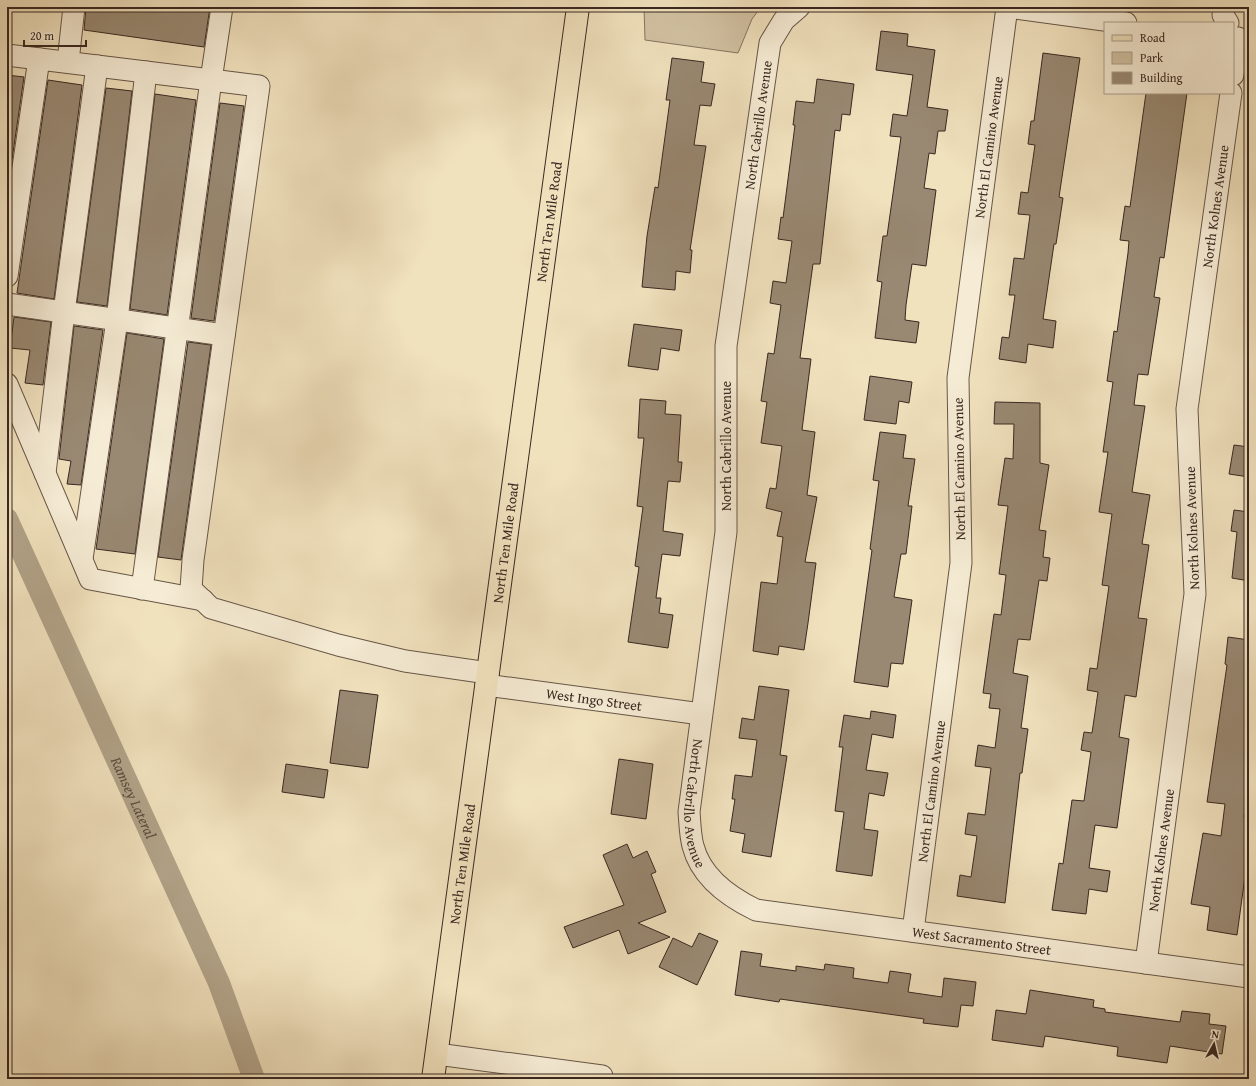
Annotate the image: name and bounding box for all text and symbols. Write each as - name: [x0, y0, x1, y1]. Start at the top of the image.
- scale bar: [24, 22, 86, 48]
- legend: [1104, 22, 1234, 94]
- text: 20 m: [30, 27, 54, 44]
- text: Road: [1140, 29, 1166, 46]
- text: Park: [1140, 49, 1164, 66]
- street label: North Cabrillo Avenue: [739, 59, 777, 191]
- text: Building: [1140, 69, 1183, 86]
- street label: North El Camino Avenue: [969, 75, 1008, 219]
- street label: North Kolnes Avenue: [1197, 143, 1234, 269]
- street label: North Ten Mile Road: [531, 160, 567, 283]
- street label: North Cabrillo Avenue: [716, 380, 736, 511]
- street label: North El Camino Avenue: [948, 397, 970, 541]
- street label: North Kolnes Avenue: [1180, 466, 1204, 590]
- street label: North Ten Mile Road: [487, 481, 524, 604]
- street label: West Ingo Street: [545, 683, 643, 716]
- street label: North El Camino Avenue: [912, 719, 950, 863]
- street label: North Cabrillo Avenue: [679, 738, 711, 872]
- water label: Ramsey Lateral: [106, 752, 162, 842]
- street label: North Kolnes Avenue: [1143, 787, 1179, 913]
- street label: North Ten Mile Road: [444, 802, 480, 925]
- street label: West Sacramento Street: [911, 921, 1052, 960]
- north arrow: [1194, 1024, 1234, 1064]
- text: N: [1211, 1026, 1221, 1043]

